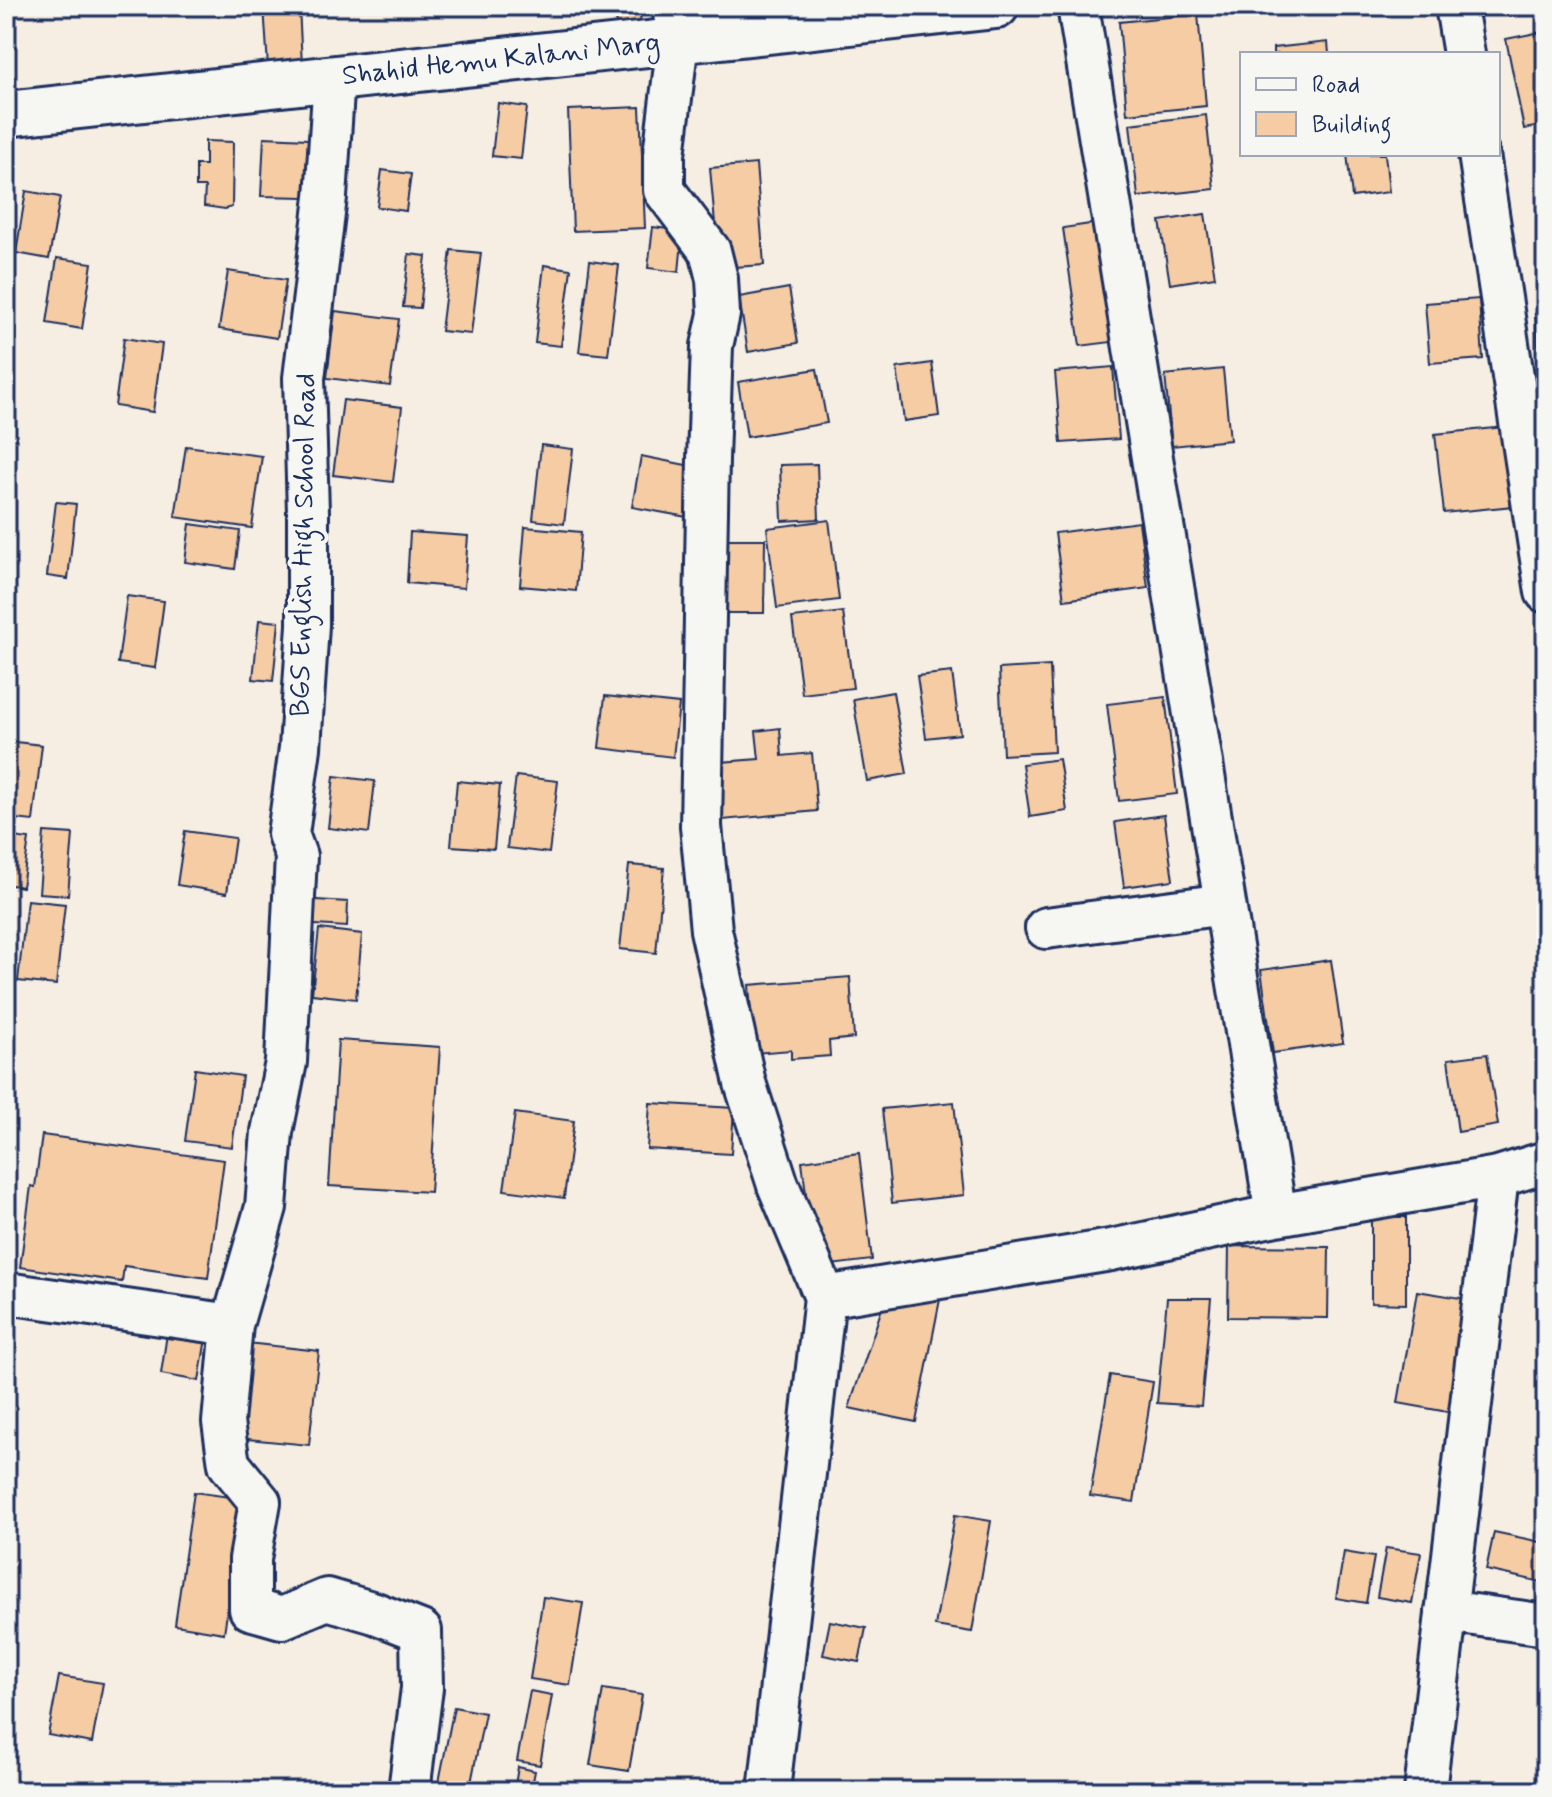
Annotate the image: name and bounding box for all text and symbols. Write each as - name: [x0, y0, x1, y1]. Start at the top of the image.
- street label: Shahid Hemu Kalani Marg: [340, 25, 662, 97]
- legend: [1240, 52, 1500, 156]
- text: Road: [1312, 70, 1360, 101]
- text: Building: [1312, 110, 1392, 144]
- street label: BGS English High School Road: [283, 373, 328, 717]

